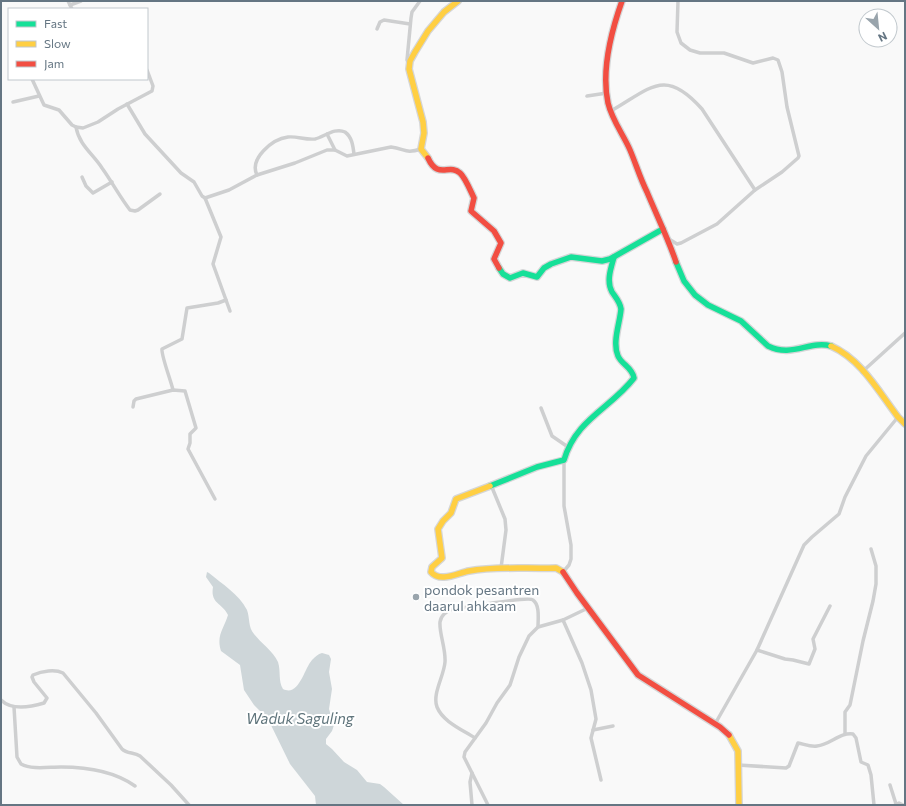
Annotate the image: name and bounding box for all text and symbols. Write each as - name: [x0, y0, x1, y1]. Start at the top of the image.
- legend: [8, 8, 148, 80]
- north arrow: [858, 8, 898, 48]
- text: Fast: [44, 16, 67, 30]
- text: N: [876, 30, 889, 45]
- text: Slow: [44, 36, 71, 50]
- text: Jam: [44, 56, 64, 71]
- place label: pondok pesantren daarul ahkaam: [424, 581, 539, 614]
- marker: pondok pesantren daarul ahkaam: [411, 592, 421, 602]
- water label: Waduk Saguling: [246, 709, 355, 727]

